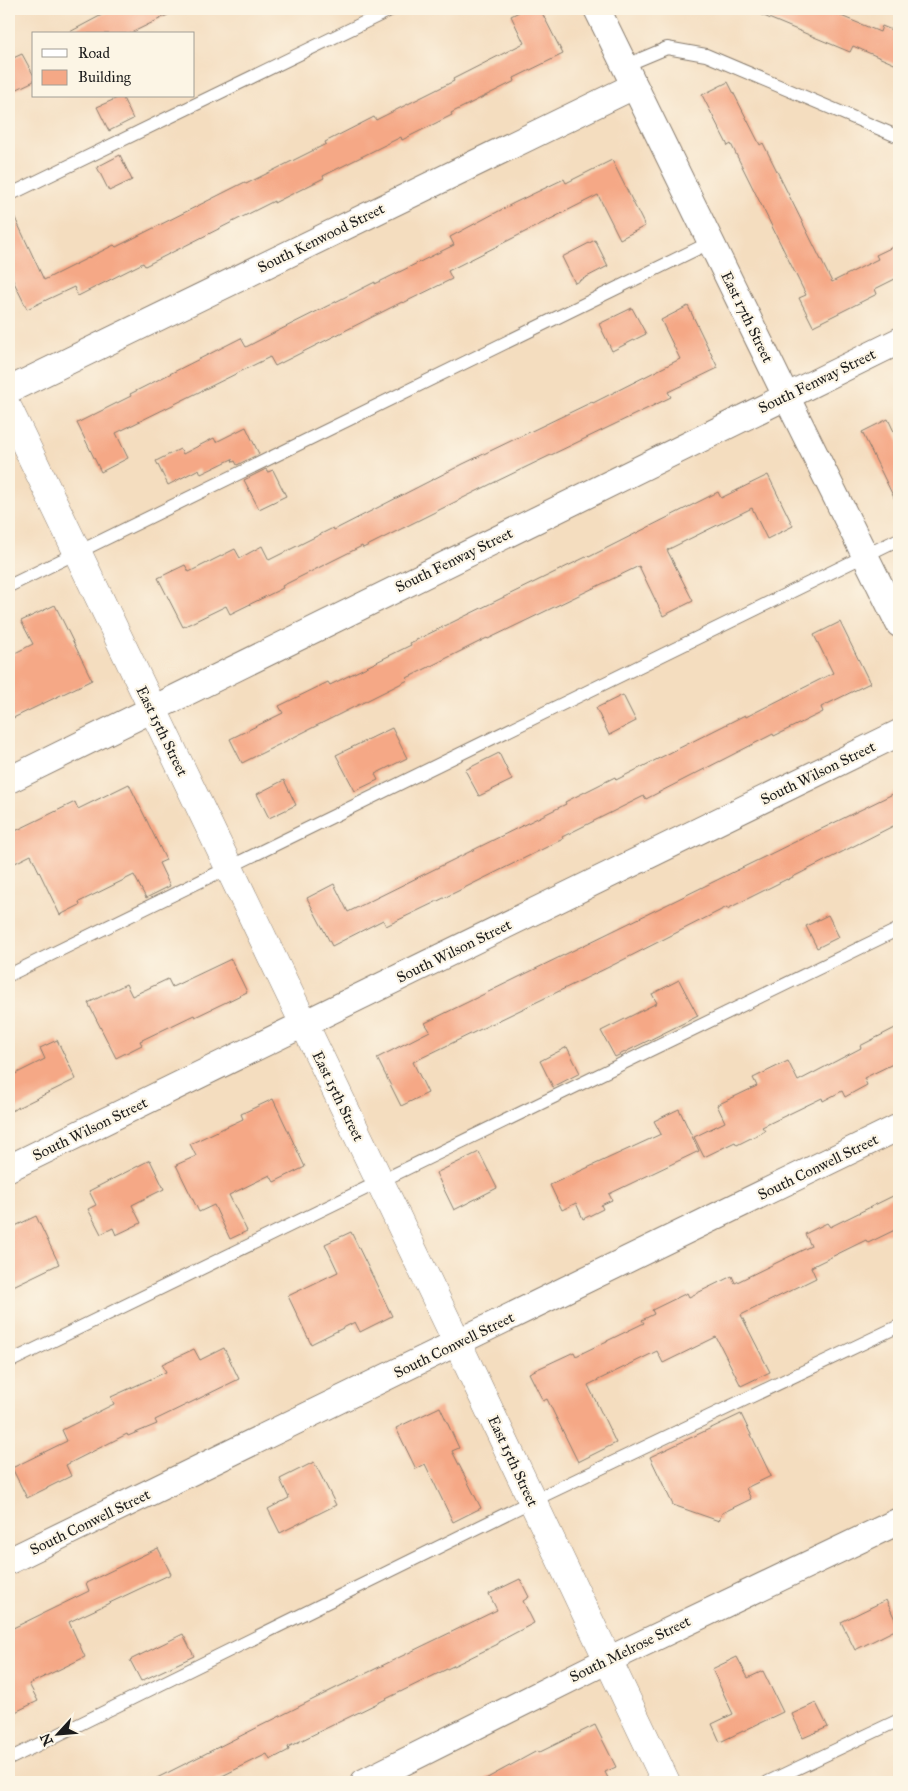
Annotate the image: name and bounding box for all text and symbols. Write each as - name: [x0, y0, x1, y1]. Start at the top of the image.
- legend: [32, 32, 195, 98]
- text: Road: [78, 44, 110, 62]
- text: Building: [78, 68, 132, 86]
- street label: South Kenwood Street: [255, 199, 388, 277]
- street label: East 17th Street: [717, 268, 777, 366]
- street label: South Fenway Street: [755, 344, 879, 417]
- street label: South Fenway Street: [392, 523, 516, 596]
- street label: East 15th Street: [132, 683, 192, 780]
- street label: South Wilson Street: [758, 737, 879, 809]
- street label: South Wilson Street: [394, 915, 515, 987]
- street label: East 15th Street: [308, 1048, 368, 1145]
- street label: South Wilson Street: [30, 1093, 151, 1165]
- street label: South Conwell Street: [755, 1130, 882, 1204]
- street label: South Conwell Street: [391, 1308, 518, 1382]
- street label: East 15th Street: [484, 1413, 542, 1510]
- street label: South Conwell Street: [27, 1485, 154, 1559]
- street label: South Melrose Street: [567, 1612, 694, 1686]
- north arrow: [32, 1708, 82, 1758]
- text: N: [36, 1730, 57, 1749]

